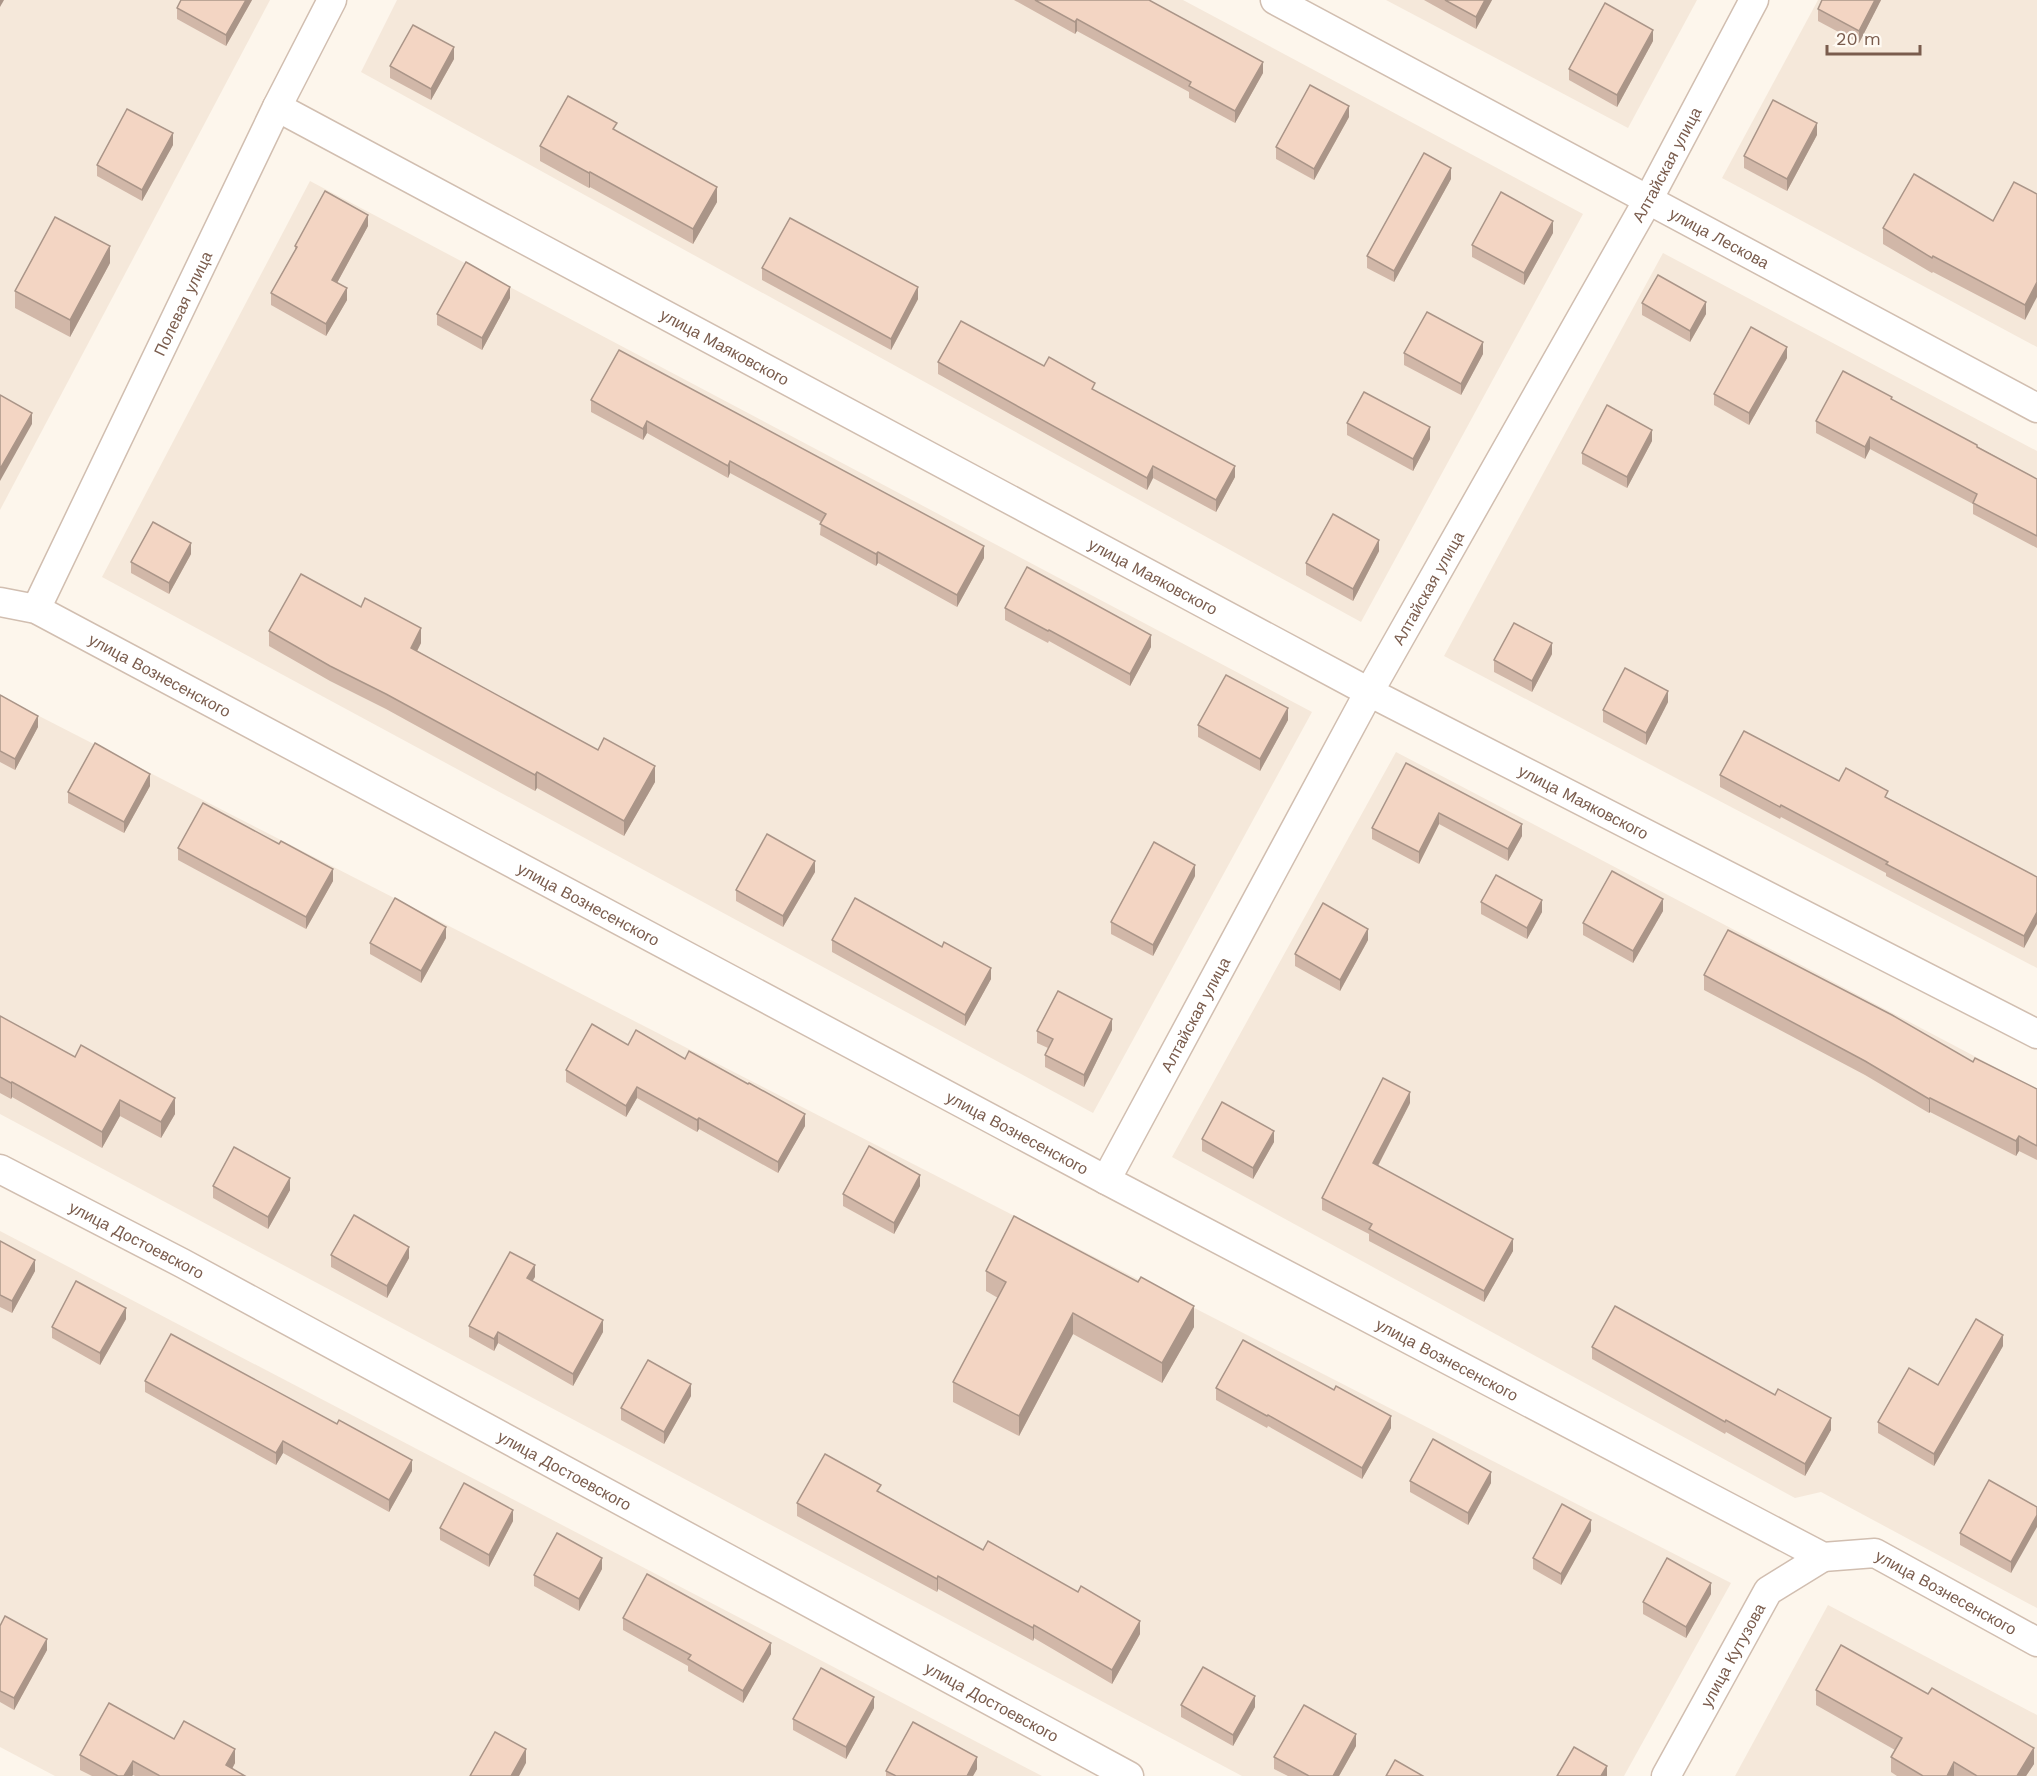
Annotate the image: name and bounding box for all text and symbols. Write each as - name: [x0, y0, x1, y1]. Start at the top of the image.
- scale bar: [1827, 18, 1920, 56]
- text: 20 m: [1836, 28, 1881, 49]
- street label: Алтайская улица: [1628, 104, 1705, 226]
- street label: улица Лескова: [1666, 204, 1772, 273]
- street label: Полевая улица: [150, 248, 216, 359]
- street label: улица Маяковского: [657, 305, 792, 390]
- street label: Алтайская улица: [1389, 528, 1468, 648]
- street label: улица Маяковского: [1085, 535, 1221, 619]
- street label: улица Вознесенского: [85, 630, 234, 721]
- street label: улица Маяковского: [1515, 761, 1652, 844]
- street label: улица Вознесенского: [514, 859, 663, 950]
- street label: Алтайская улица: [1157, 954, 1234, 1075]
- street label: улица Вознесенского: [943, 1088, 1091, 1179]
- street label: улица Достоевского: [66, 1197, 207, 1283]
- street label: улица Вознесенского: [1373, 1315, 1521, 1405]
- street label: улица Достоевского: [494, 1427, 635, 1515]
- street label: улица Вознесенского: [1872, 1546, 2020, 1639]
- street label: улица Кутузова: [1697, 1600, 1769, 1711]
- street label: улица Достоевского: [922, 1658, 1062, 1746]

